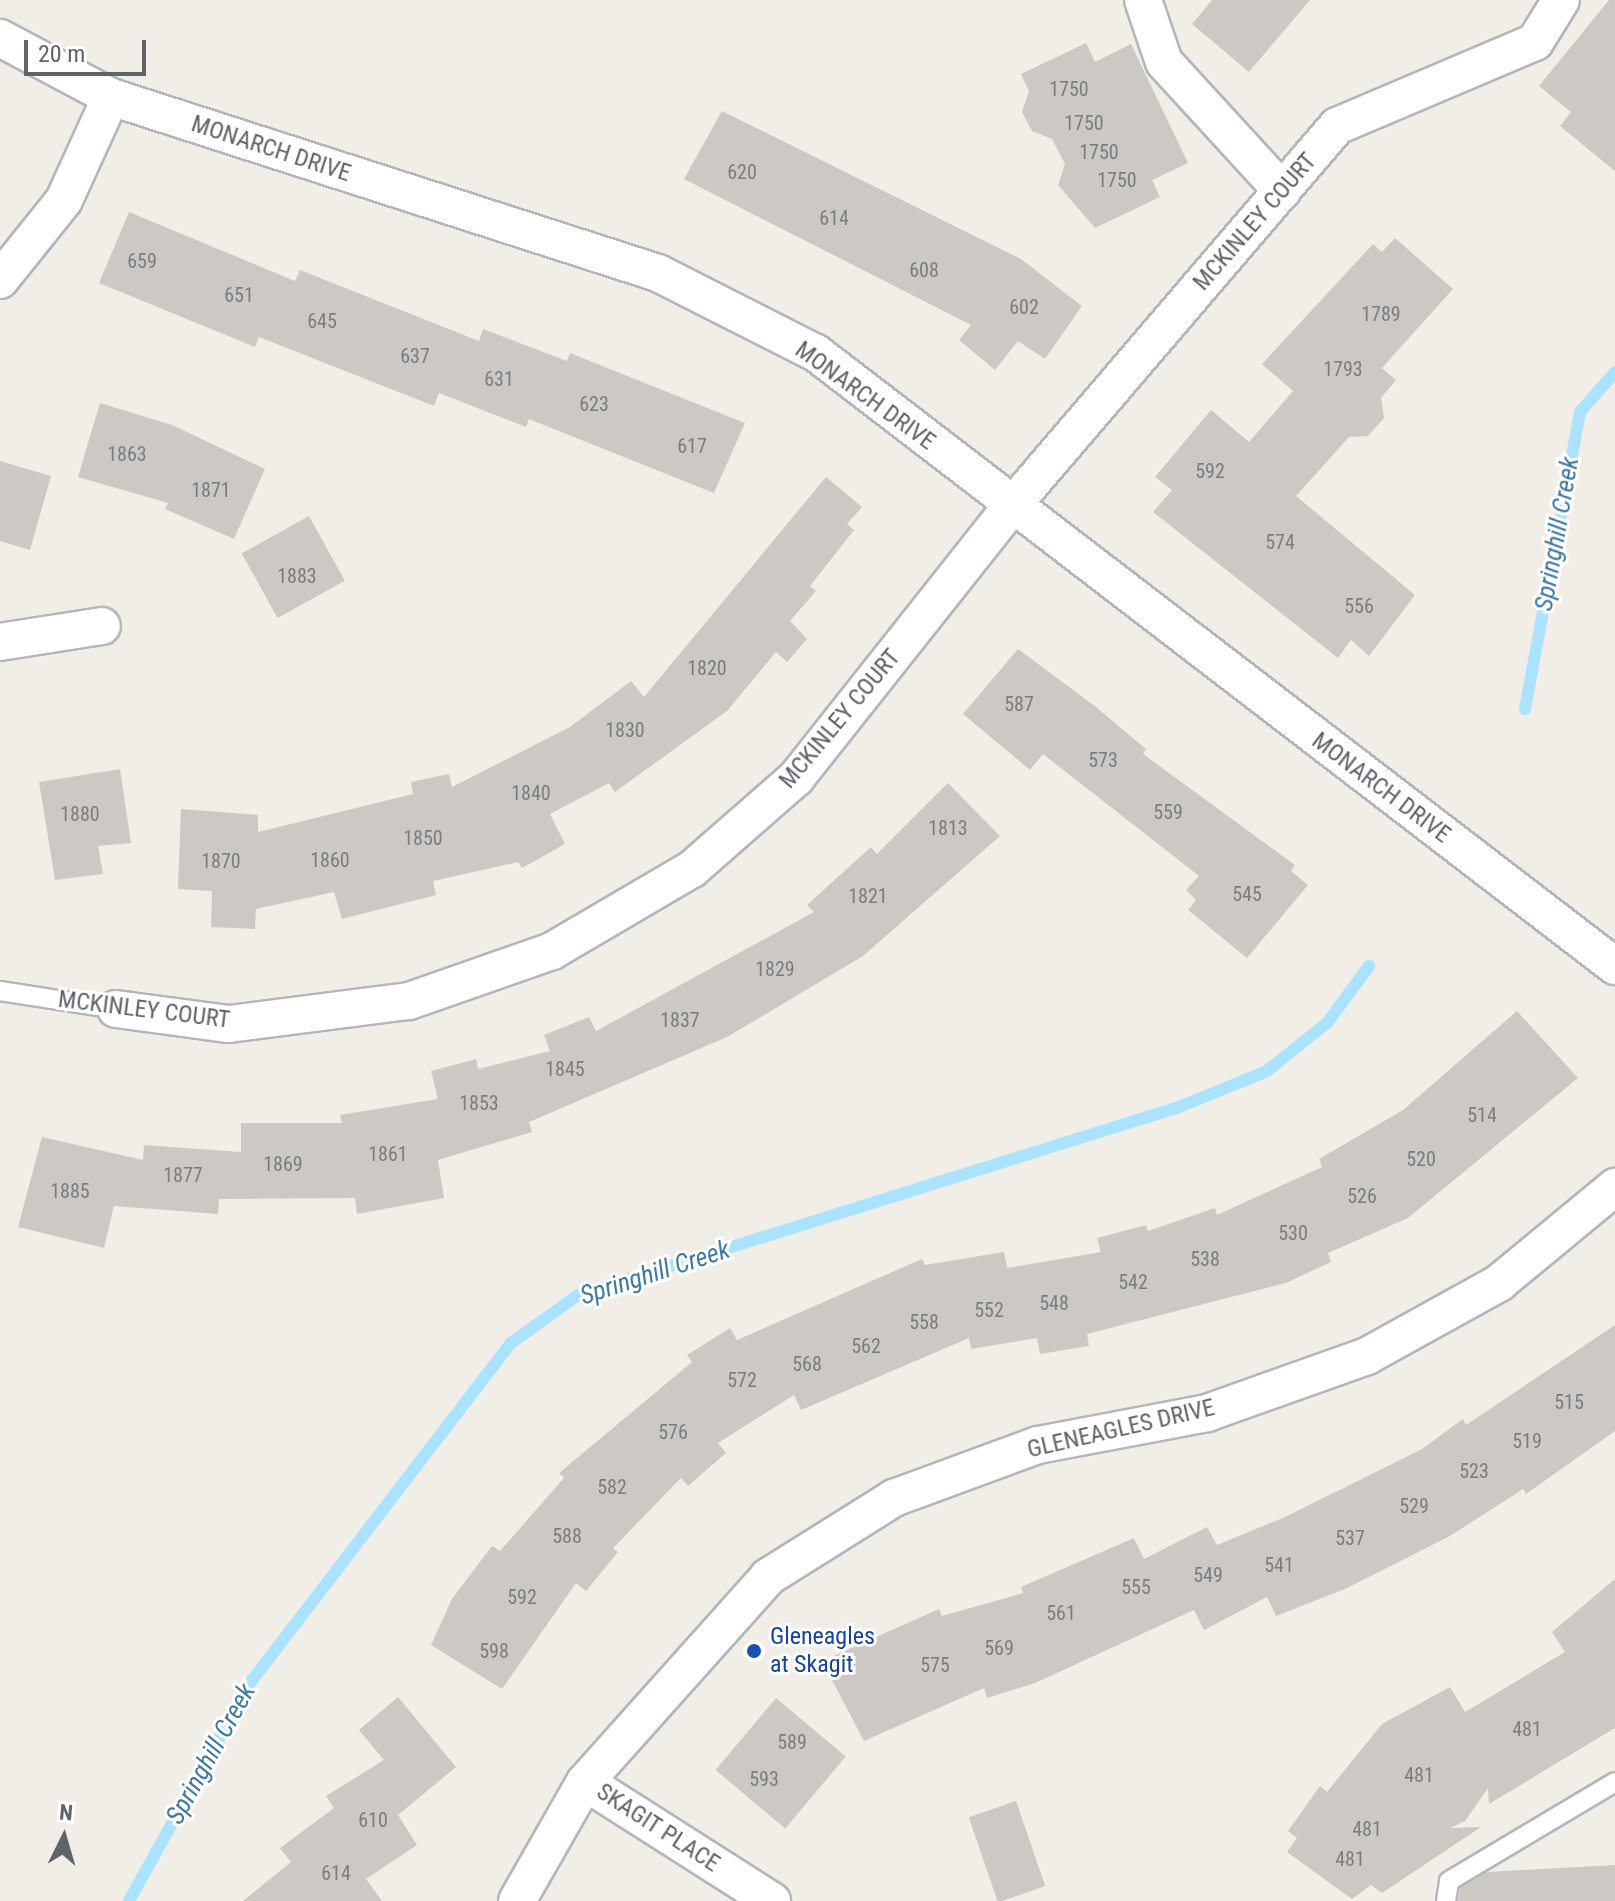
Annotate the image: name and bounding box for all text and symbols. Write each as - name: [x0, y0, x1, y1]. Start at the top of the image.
- scale bar: [28, 24, 150, 74]
- text: 20 m: [38, 40, 85, 68]
- house number: 1750: [1049, 77, 1089, 101]
- street label: MONARCH DRIVE: [188, 110, 354, 188]
- house number: 1750: [1064, 111, 1104, 135]
- house number: 1750: [1079, 140, 1119, 164]
- street label: MCKINLEY COURT: [1187, 147, 1323, 297]
- house number: 620: [727, 160, 757, 184]
- house number: 1750: [1097, 168, 1137, 192]
- house number: 614: [819, 206, 849, 230]
- house number: 659: [127, 249, 157, 273]
- house number: 608: [909, 258, 939, 282]
- house number: 651: [224, 283, 254, 307]
- house number: 602: [1009, 295, 1039, 319]
- house number: 1789: [1361, 302, 1401, 326]
- house number: 645: [307, 309, 337, 333]
- street label: MONARCH DRIVE: [789, 336, 941, 456]
- house number: 637: [400, 344, 430, 368]
- house number: 1793: [1323, 357, 1363, 381]
- house number: 631: [484, 367, 514, 391]
- house number: 623: [579, 392, 609, 416]
- house number: 617: [677, 434, 707, 458]
- house number: 1863: [107, 442, 147, 466]
- water label: Springhill Creek: [1528, 455, 1586, 613]
- house number: 592: [1195, 459, 1225, 483]
- house number: 1871: [191, 478, 231, 502]
- house number: 574: [1265, 530, 1295, 554]
- house number: 1883: [277, 564, 317, 588]
- house number: 556: [1344, 594, 1374, 618]
- street label: MCKINLEY COURT: [773, 644, 907, 794]
- house number: 1820: [687, 656, 727, 680]
- house number: 587: [1004, 692, 1034, 716]
- house number: 1830: [605, 718, 645, 742]
- street label: MONARCH DRIVE: [1306, 727, 1456, 849]
- house number: 573: [1088, 748, 1118, 772]
- house number: 1840: [511, 781, 551, 805]
- house number: 559: [1153, 800, 1183, 824]
- house number: 1880: [60, 802, 100, 826]
- house number: 1813: [928, 816, 968, 840]
- house number: 1850: [403, 826, 443, 850]
- house number: 1860: [310, 848, 350, 872]
- house number: 1870: [201, 849, 241, 873]
- house number: 545: [1232, 882, 1262, 906]
- house number: 1821: [848, 884, 888, 908]
- house number: 1829: [755, 957, 795, 981]
- street label: MCKINLEY COURT: [56, 985, 232, 1035]
- house number: 1837: [660, 1008, 700, 1032]
- house number: 1845: [545, 1057, 585, 1081]
- house number: 1853: [459, 1091, 499, 1115]
- house number: 514: [1467, 1103, 1497, 1127]
- house number: 1861: [368, 1142, 408, 1166]
- house number: 520: [1406, 1147, 1436, 1171]
- house number: 1869: [263, 1152, 303, 1176]
- house number: 1877: [163, 1163, 203, 1187]
- house number: 1885: [50, 1179, 90, 1203]
- house number: 526: [1347, 1184, 1377, 1208]
- house number: 530: [1278, 1221, 1308, 1245]
- water label: Springhill Creek: [576, 1234, 734, 1312]
- house number: 538: [1190, 1247, 1220, 1271]
- house number: 542: [1118, 1270, 1148, 1294]
- house number: 548: [1039, 1291, 1069, 1315]
- house number: 552: [974, 1298, 1004, 1322]
- house number: 558: [909, 1310, 939, 1334]
- house number: 562: [851, 1334, 881, 1358]
- house number: 568: [792, 1352, 822, 1376]
- house number: 572: [727, 1368, 757, 1392]
- house number: 515: [1554, 1390, 1584, 1414]
- street label: GLENEAGLES DRIVE: [1025, 1393, 1217, 1465]
- house number: 576: [658, 1420, 688, 1444]
- house number: 519: [1512, 1429, 1542, 1453]
- house number: 523: [1459, 1459, 1489, 1483]
- house number: 582: [597, 1475, 627, 1499]
- house number: 529: [1399, 1494, 1429, 1518]
- house number: 588: [552, 1524, 582, 1548]
- house number: 537: [1335, 1526, 1365, 1550]
- house number: 541: [1264, 1553, 1294, 1577]
- house number: 549: [1193, 1563, 1223, 1587]
- house number: 555: [1121, 1575, 1151, 1599]
- house number: 592: [507, 1585, 537, 1609]
- house number: 561: [1046, 1601, 1076, 1625]
- place label: Gleneagles at Skagit: [770, 1623, 875, 1679]
- house number: 569: [984, 1636, 1014, 1660]
- house number: 598: [479, 1639, 509, 1663]
- marker: Gleneagles at Skagit: [745, 1642, 763, 1660]
- house number: 575: [920, 1653, 950, 1677]
- water label: Springhill Creek: [160, 1678, 262, 1830]
- house number: 481: [1512, 1717, 1542, 1741]
- house number: 589: [777, 1730, 807, 1754]
- house number: 481: [1404, 1763, 1434, 1787]
- house number: 593: [749, 1767, 779, 1791]
- street label: SKAGIT PLACE: [591, 1777, 725, 1879]
- north arrow: [24, 1797, 104, 1877]
- text: N: [58, 1800, 74, 1826]
- house number: 610: [358, 1808, 388, 1832]
- house number: 481: [1352, 1817, 1382, 1841]
- house number: 481: [1335, 1847, 1365, 1871]
- house number: 614: [321, 1861, 351, 1885]

